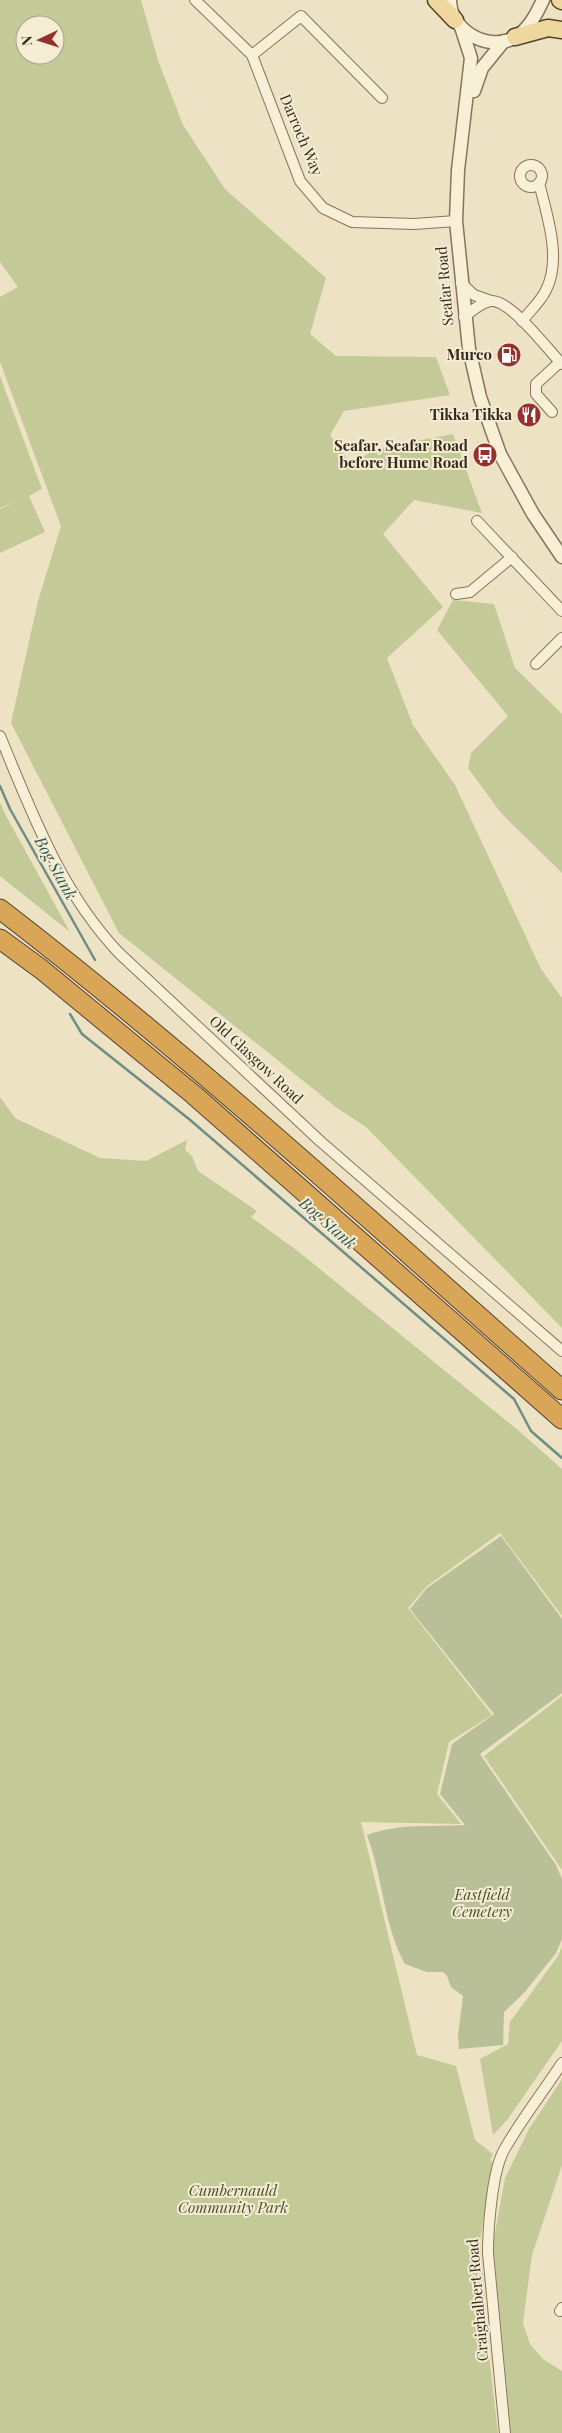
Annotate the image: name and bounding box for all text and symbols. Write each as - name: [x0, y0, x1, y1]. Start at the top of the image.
- north arrow: [15, 15, 65, 65]
- text: N: [17, 35, 36, 47]
- street label: Darroch Way: [276, 91, 328, 179]
- street label: Seafar Road: [431, 245, 457, 327]
- fuel station icon: Murco: [496, 342, 522, 368]
- place label: Murco: [446, 344, 492, 364]
- restaurant icon: Tikka Tikka: [516, 402, 542, 428]
- place label: Tikka Tikka: [430, 404, 512, 424]
- place label: Seafar, Seafar Road before Hume Road: [334, 435, 468, 472]
- bus stop icon: Seafar, Seafar Road before Hume Road: [472, 442, 498, 468]
- water label: Bog Stank: [30, 831, 82, 903]
- street label: Old Glasgow Road: [205, 1011, 308, 1108]
- water label: Bog Stank: [295, 1191, 361, 1253]
- park label: Eastfield Cemetery: [452, 1884, 512, 1921]
- park label: Cumbernauld Community Park: [178, 2180, 288, 2217]
- street label: Craighalbert Road: [462, 2238, 492, 2362]

